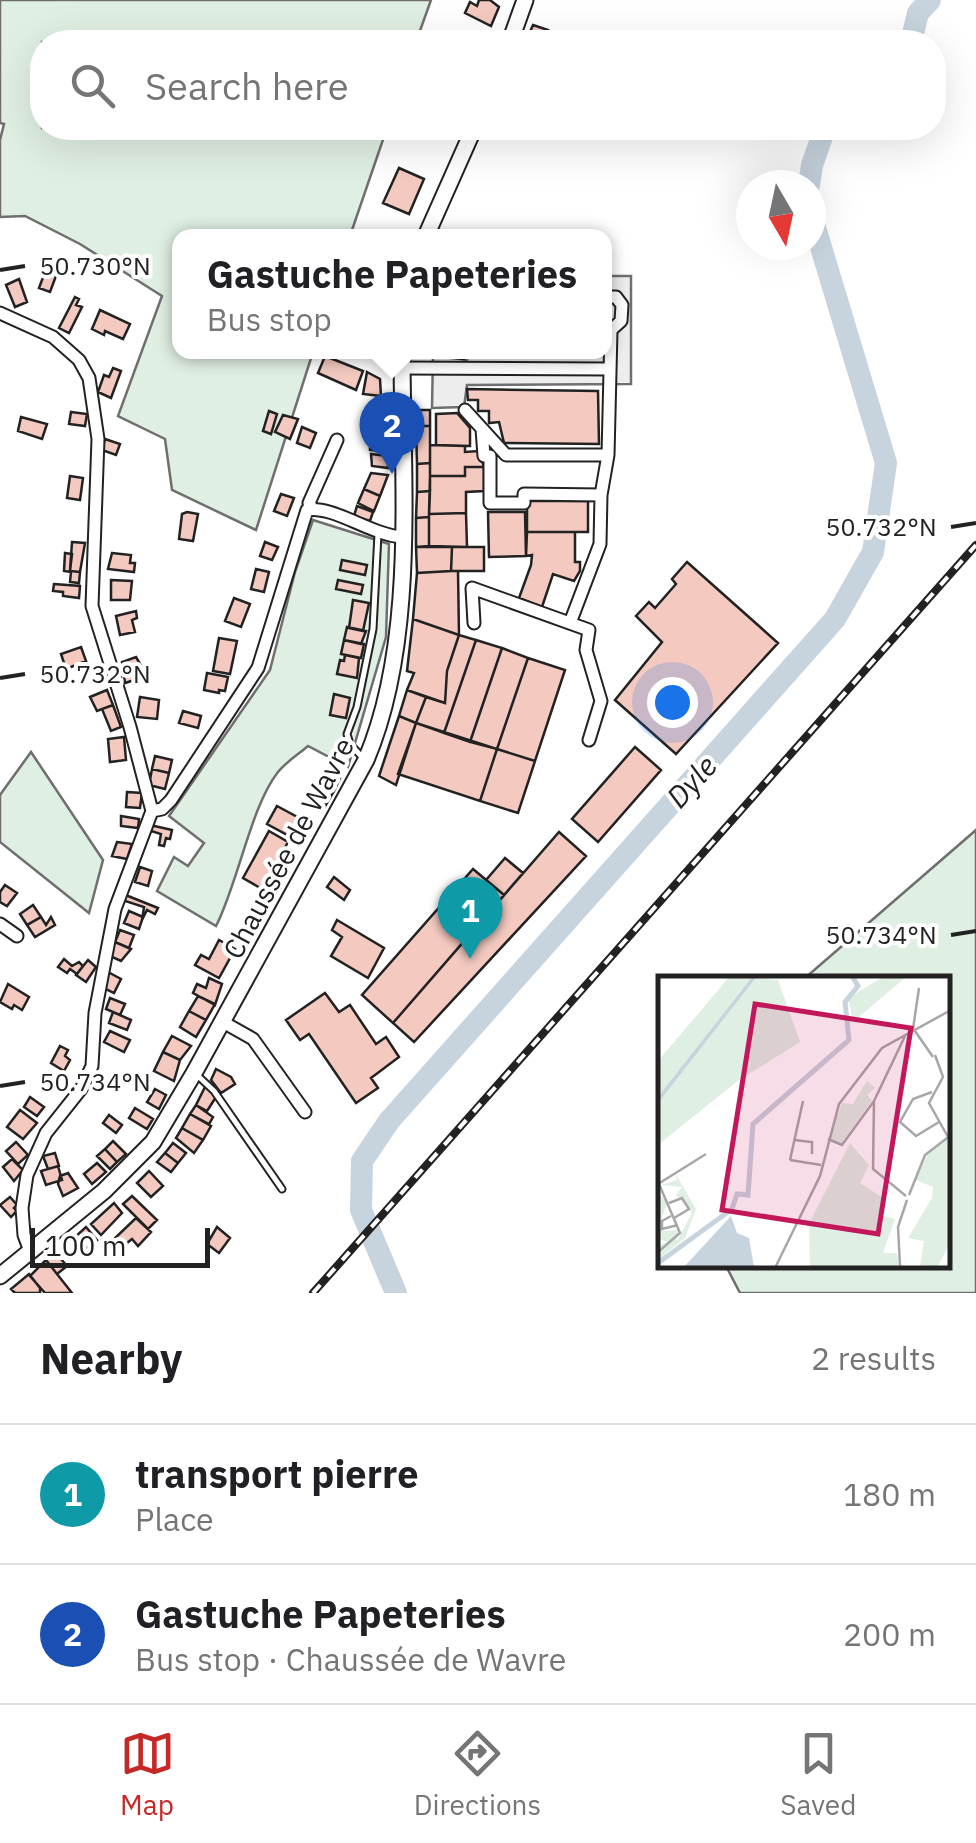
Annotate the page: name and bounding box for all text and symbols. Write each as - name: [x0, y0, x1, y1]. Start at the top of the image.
- search box: [30, 30, 946, 140]
- icon: search: [65, 58, 120, 113]
- text: Search here: [145, 61, 349, 110]
- north arrow: [736, 170, 826, 260]
- popup: [172, 229, 612, 359]
- text: 50.730°N: [39, 249, 151, 282]
- text: Gastuche Papeteries: [207, 249, 577, 298]
- text: Bus stop: [207, 298, 332, 340]
- pin: 2: [360, 392, 424, 474]
- text: 50.732°N: [825, 510, 937, 543]
- text: 50.732°N: [39, 657, 151, 690]
- your location: [647, 677, 698, 728]
- street label: Chaussée de Wavre: [214, 731, 362, 965]
- water label: Dyle: [657, 747, 725, 815]
- pin: 1: [438, 876, 502, 959]
- text: 50.734°N: [825, 918, 937, 951]
- inset map: [658, 976, 951, 1268]
- text: 50.734°N: [39, 1065, 151, 1098]
- scale bar: [30, 1223, 210, 1268]
- text: 100 m: [45, 1227, 126, 1264]
- text: Nearby: [40, 1331, 182, 1386]
- text: 2 results: [811, 1337, 936, 1379]
- text: transport pierre: [135, 1449, 419, 1498]
- text: 1: [63, 1473, 82, 1515]
- text: 180 m: [843, 1473, 936, 1515]
- text: Place: [135, 1498, 214, 1540]
- text: Gastuche Papeteries: [135, 1589, 506, 1638]
- text: 2: [63, 1613, 82, 1655]
- text: 200 m: [843, 1613, 936, 1655]
- text: Bus stop · Chaussée de Wavre: [135, 1638, 566, 1680]
- tab: Map: [120, 1726, 175, 1823]
- tab: Directions: [414, 1726, 541, 1823]
- tab: Saved: [780, 1726, 856, 1823]

